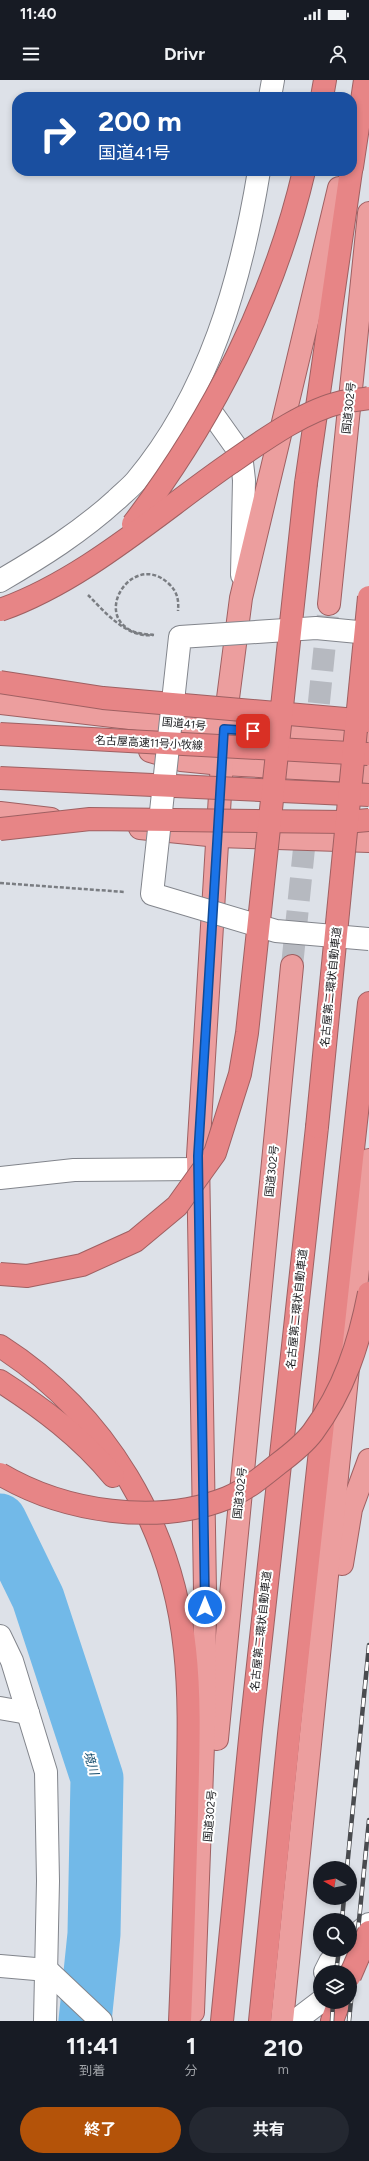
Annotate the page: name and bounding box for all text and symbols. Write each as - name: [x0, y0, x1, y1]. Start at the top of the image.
- text: 11:40: [20, 5, 56, 23]
- icon: menu: [20, 43, 42, 65]
- text: Drivr: [164, 43, 205, 65]
- icon: person: [327, 43, 349, 65]
- text: 200 m: [98, 104, 182, 138]
- icon: right: [32, 108, 84, 160]
- text: 国道41号: [98, 142, 171, 164]
- street label: 国道302号: [340, 381, 358, 435]
- pin: [236, 714, 270, 748]
- street label: 国道41号: [161, 715, 207, 733]
- icon: arrive: [242, 720, 264, 742]
- street label: 名古屋高速11号小牧線: [95, 734, 203, 752]
- street label: 名古屋第二環状自動車道: [318, 926, 344, 1048]
- street label: 国道302号: [263, 1144, 281, 1198]
- street label: 名古屋第二環状自動車道: [284, 1248, 310, 1370]
- street label: 国道302号: [231, 1466, 249, 1520]
- street label: 名古屋第二環状自動車道: [248, 1570, 274, 1692]
- position arrow: [184, 1586, 226, 1628]
- water label: 境川: [81, 1749, 102, 1778]
- street label: 国道302号: [201, 1789, 219, 1843]
- north arrow: [313, 1861, 357, 1905]
- map controls: [313, 1861, 357, 2009]
- button: search: [313, 1913, 357, 1957]
- button: layers: [313, 1965, 357, 2009]
- text: 11:41: [66, 2031, 119, 2060]
- text: 1: [186, 2031, 196, 2060]
- text: 210: [264, 2033, 303, 2062]
- text: m: [278, 2062, 289, 2077]
- text: 到着: [79, 2063, 105, 2078]
- text: 分: [185, 2063, 198, 2078]
- button: 終了: [20, 2107, 181, 2153]
- button: 共有: [189, 2107, 349, 2153]

